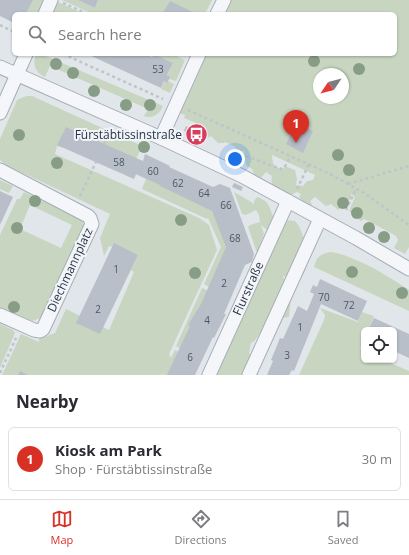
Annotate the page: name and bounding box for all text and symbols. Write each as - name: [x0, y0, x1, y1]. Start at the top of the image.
- search box: [12, 12, 397, 56]
- icon: search: [26, 23, 48, 45]
- text: Search here: [58, 24, 142, 44]
- house number: 53: [152, 62, 164, 76]
- north arrow: [313, 68, 349, 104]
- pin: 1: [283, 110, 309, 143]
- bus stop icon: Fürstäbtissinstraße: [184, 122, 210, 148]
- place label: Fürstäbtissinstraße: [75, 126, 182, 143]
- your location: [225, 149, 245, 169]
- house number: 58: [113, 155, 125, 169]
- house number: 60: [147, 164, 159, 178]
- house number: 62: [172, 176, 184, 190]
- house number: 64: [198, 186, 210, 200]
- house number: 66: [220, 198, 232, 212]
- street label: Diechmannplatz: [43, 225, 97, 315]
- house number: 68: [229, 231, 241, 245]
- street label: Flurstraße: [228, 258, 268, 318]
- house number: 1: [113, 262, 119, 276]
- house number: 2: [221, 276, 227, 290]
- house number: 70: [318, 290, 330, 304]
- house number: 72: [343, 298, 355, 312]
- house number: 2: [95, 302, 101, 316]
- house number: 4: [204, 313, 210, 327]
- house number: 1: [297, 320, 303, 334]
- map controls: [361, 327, 397, 363]
- button: locate: [361, 327, 397, 363]
- house number: 3: [284, 348, 290, 362]
- house number: 6: [187, 350, 193, 364]
- text: Nearby: [16, 390, 78, 413]
- text: Kiosk am Park: [55, 440, 162, 460]
- text: 1: [26, 450, 34, 468]
- text: 30 m: [362, 450, 392, 468]
- text: Shop · Fürstäbtissinstraße: [55, 460, 212, 478]
- tab: Map: [51, 508, 73, 547]
- tab: Directions: [175, 508, 227, 547]
- tab: Saved: [328, 508, 358, 547]

